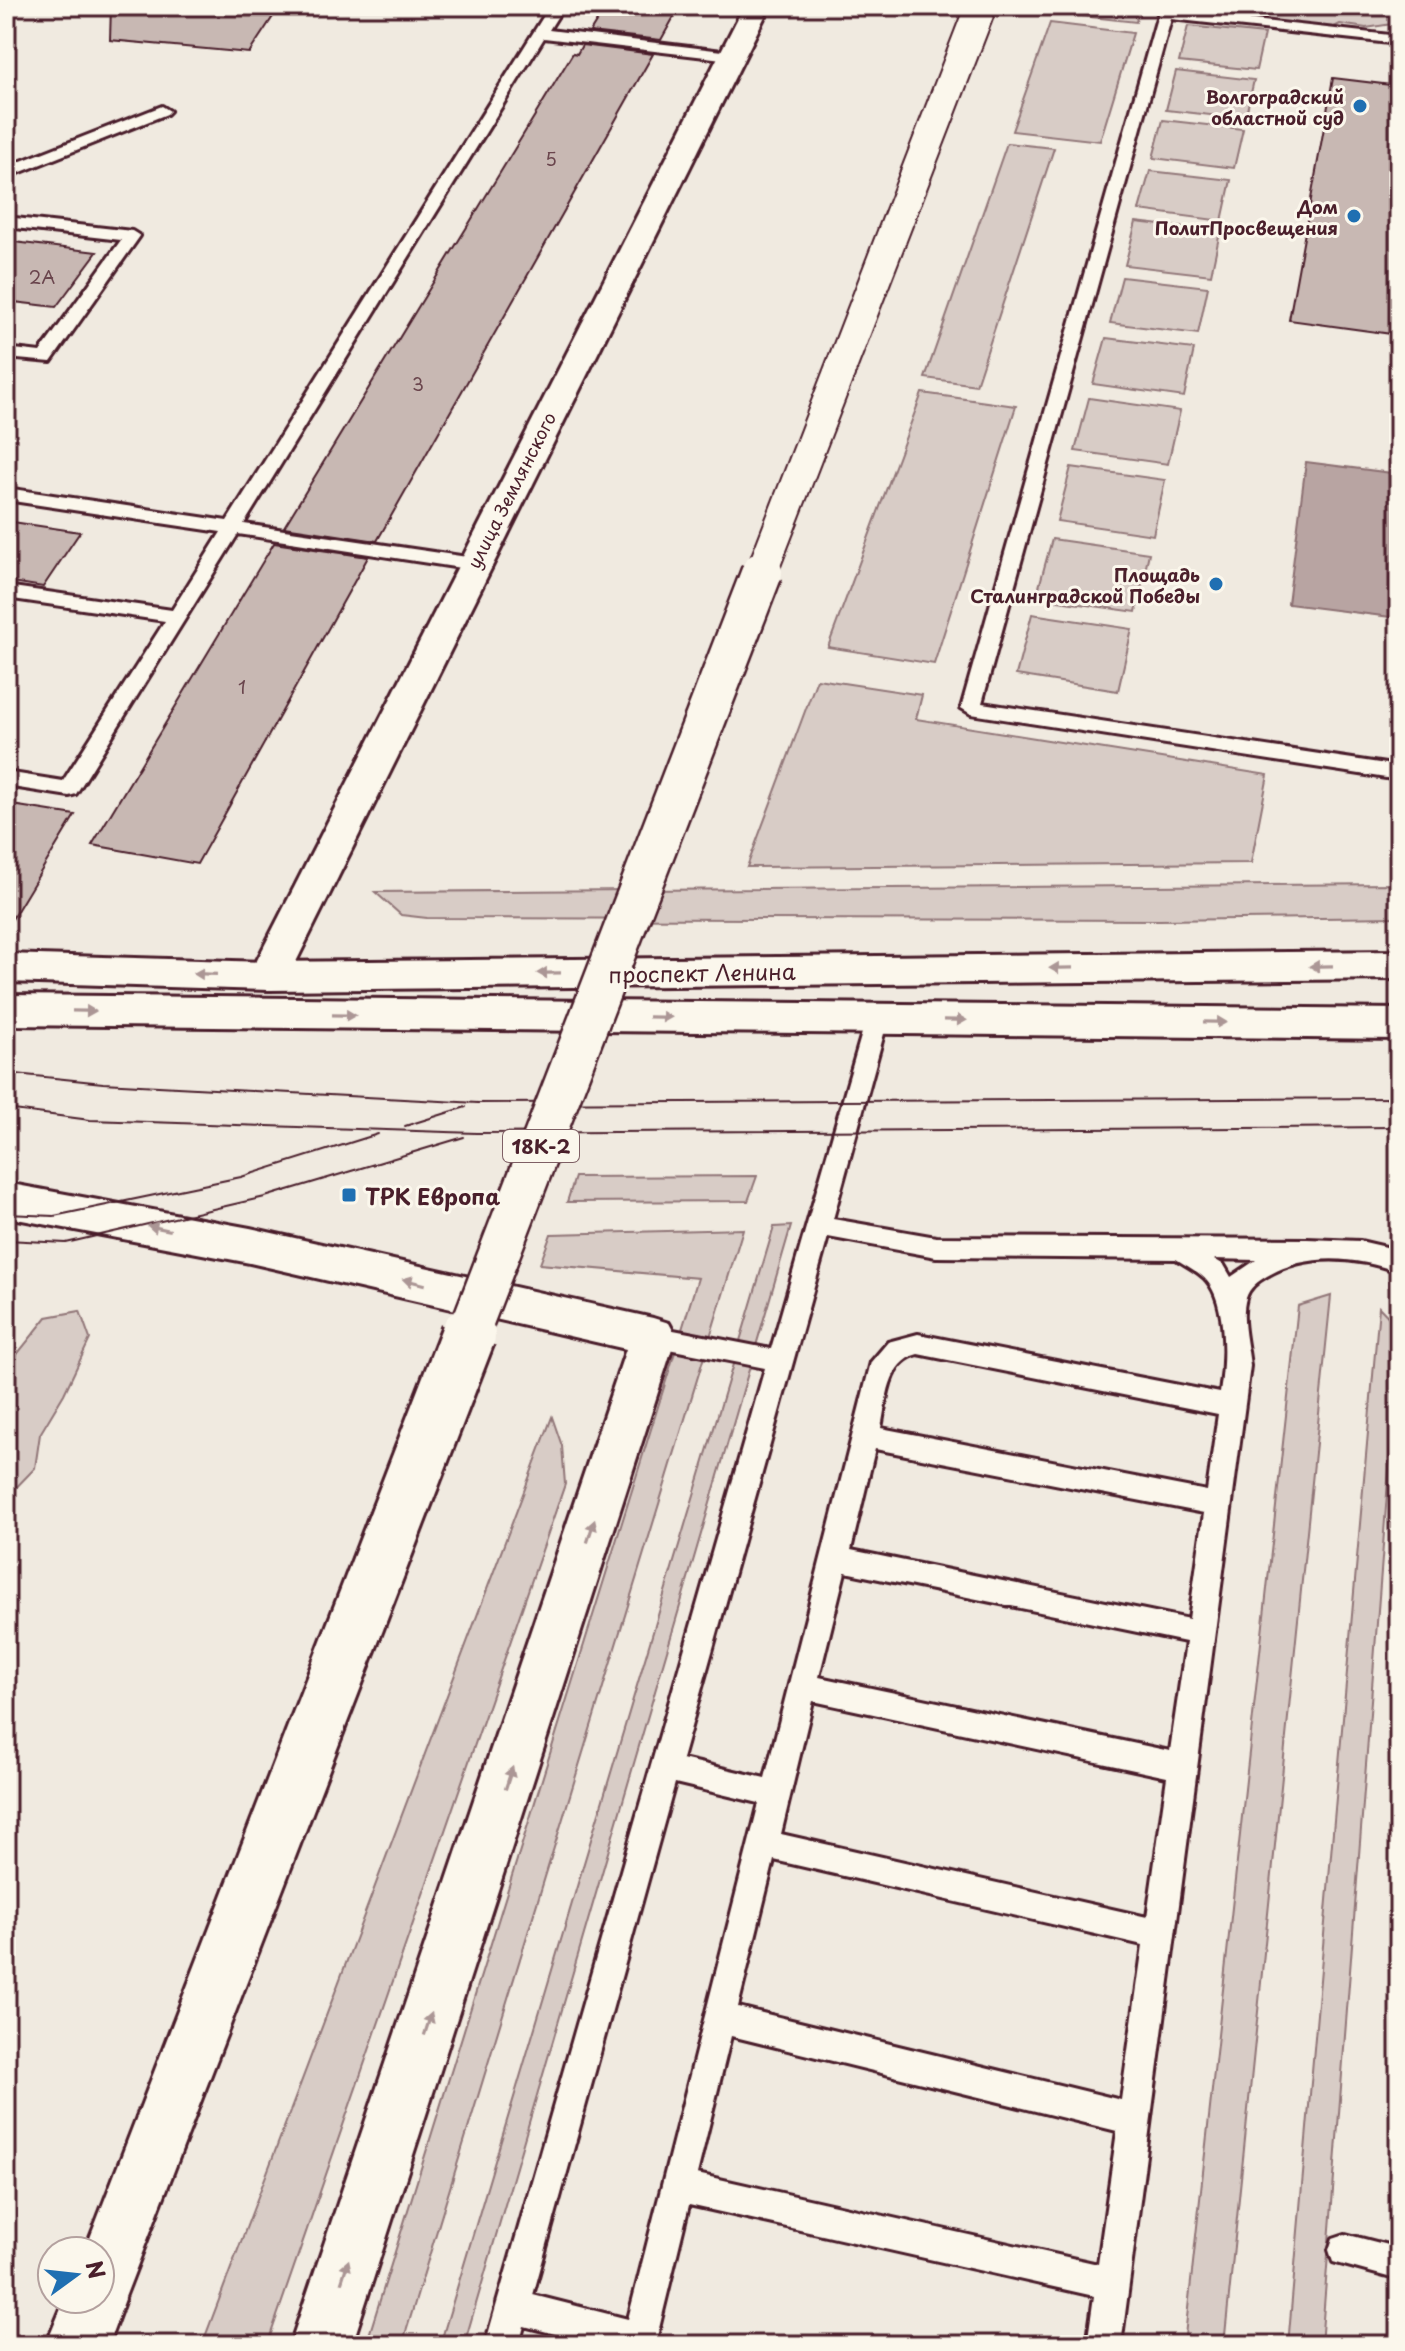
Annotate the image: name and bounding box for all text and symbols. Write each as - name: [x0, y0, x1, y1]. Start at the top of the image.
- place label: Волгоградский областной суд: [1205, 83, 1344, 131]
- marker: Волгоградский областной суд: [1351, 97, 1369, 115]
- house number: 5: [545, 145, 557, 172]
- place label: Дом ПолитПросвещения: [1155, 193, 1338, 241]
- marker: Дом ПолитПросвещения: [1345, 207, 1363, 225]
- house number: 2А: [29, 263, 55, 290]
- house number: 3: [412, 370, 424, 397]
- street label: улица Землянского: [460, 407, 562, 573]
- place label: Площадь Сталинградской Победы: [970, 561, 1200, 609]
- marker: Площадь Сталинградской Победы: [1207, 575, 1225, 593]
- house number: 1: [238, 673, 246, 700]
- street label: проспект Ленина: [608, 954, 796, 990]
- one-way arrow: [1308, 960, 1333, 972]
- one-way arrow: [1048, 962, 1073, 974]
- one-way arrow: [536, 967, 561, 980]
- one-way arrow: [192, 968, 217, 981]
- one-way arrow: [72, 1005, 97, 1017]
- one-way arrow: [332, 1008, 357, 1021]
- one-way arrow: [648, 1011, 673, 1024]
- one-way arrow: [943, 1014, 968, 1026]
- one-way arrow: [1203, 1016, 1228, 1029]
- road number: 18К-2: [503, 1130, 579, 1162]
- place label: ТРК Европа: [365, 1179, 500, 1212]
- marker: ТРК Европа: [340, 1186, 358, 1204]
- one-way arrow: [147, 1221, 172, 1234]
- one-way arrow: [401, 1275, 426, 1288]
- one-way arrow: [585, 1518, 598, 1542]
- one-way arrow: [504, 1765, 516, 1789]
- one-way arrow: [422, 2012, 434, 2036]
- north arrow: [36, 2235, 116, 2315]
- text: N: [79, 2257, 115, 2282]
- one-way arrow: [340, 2259, 352, 2283]

